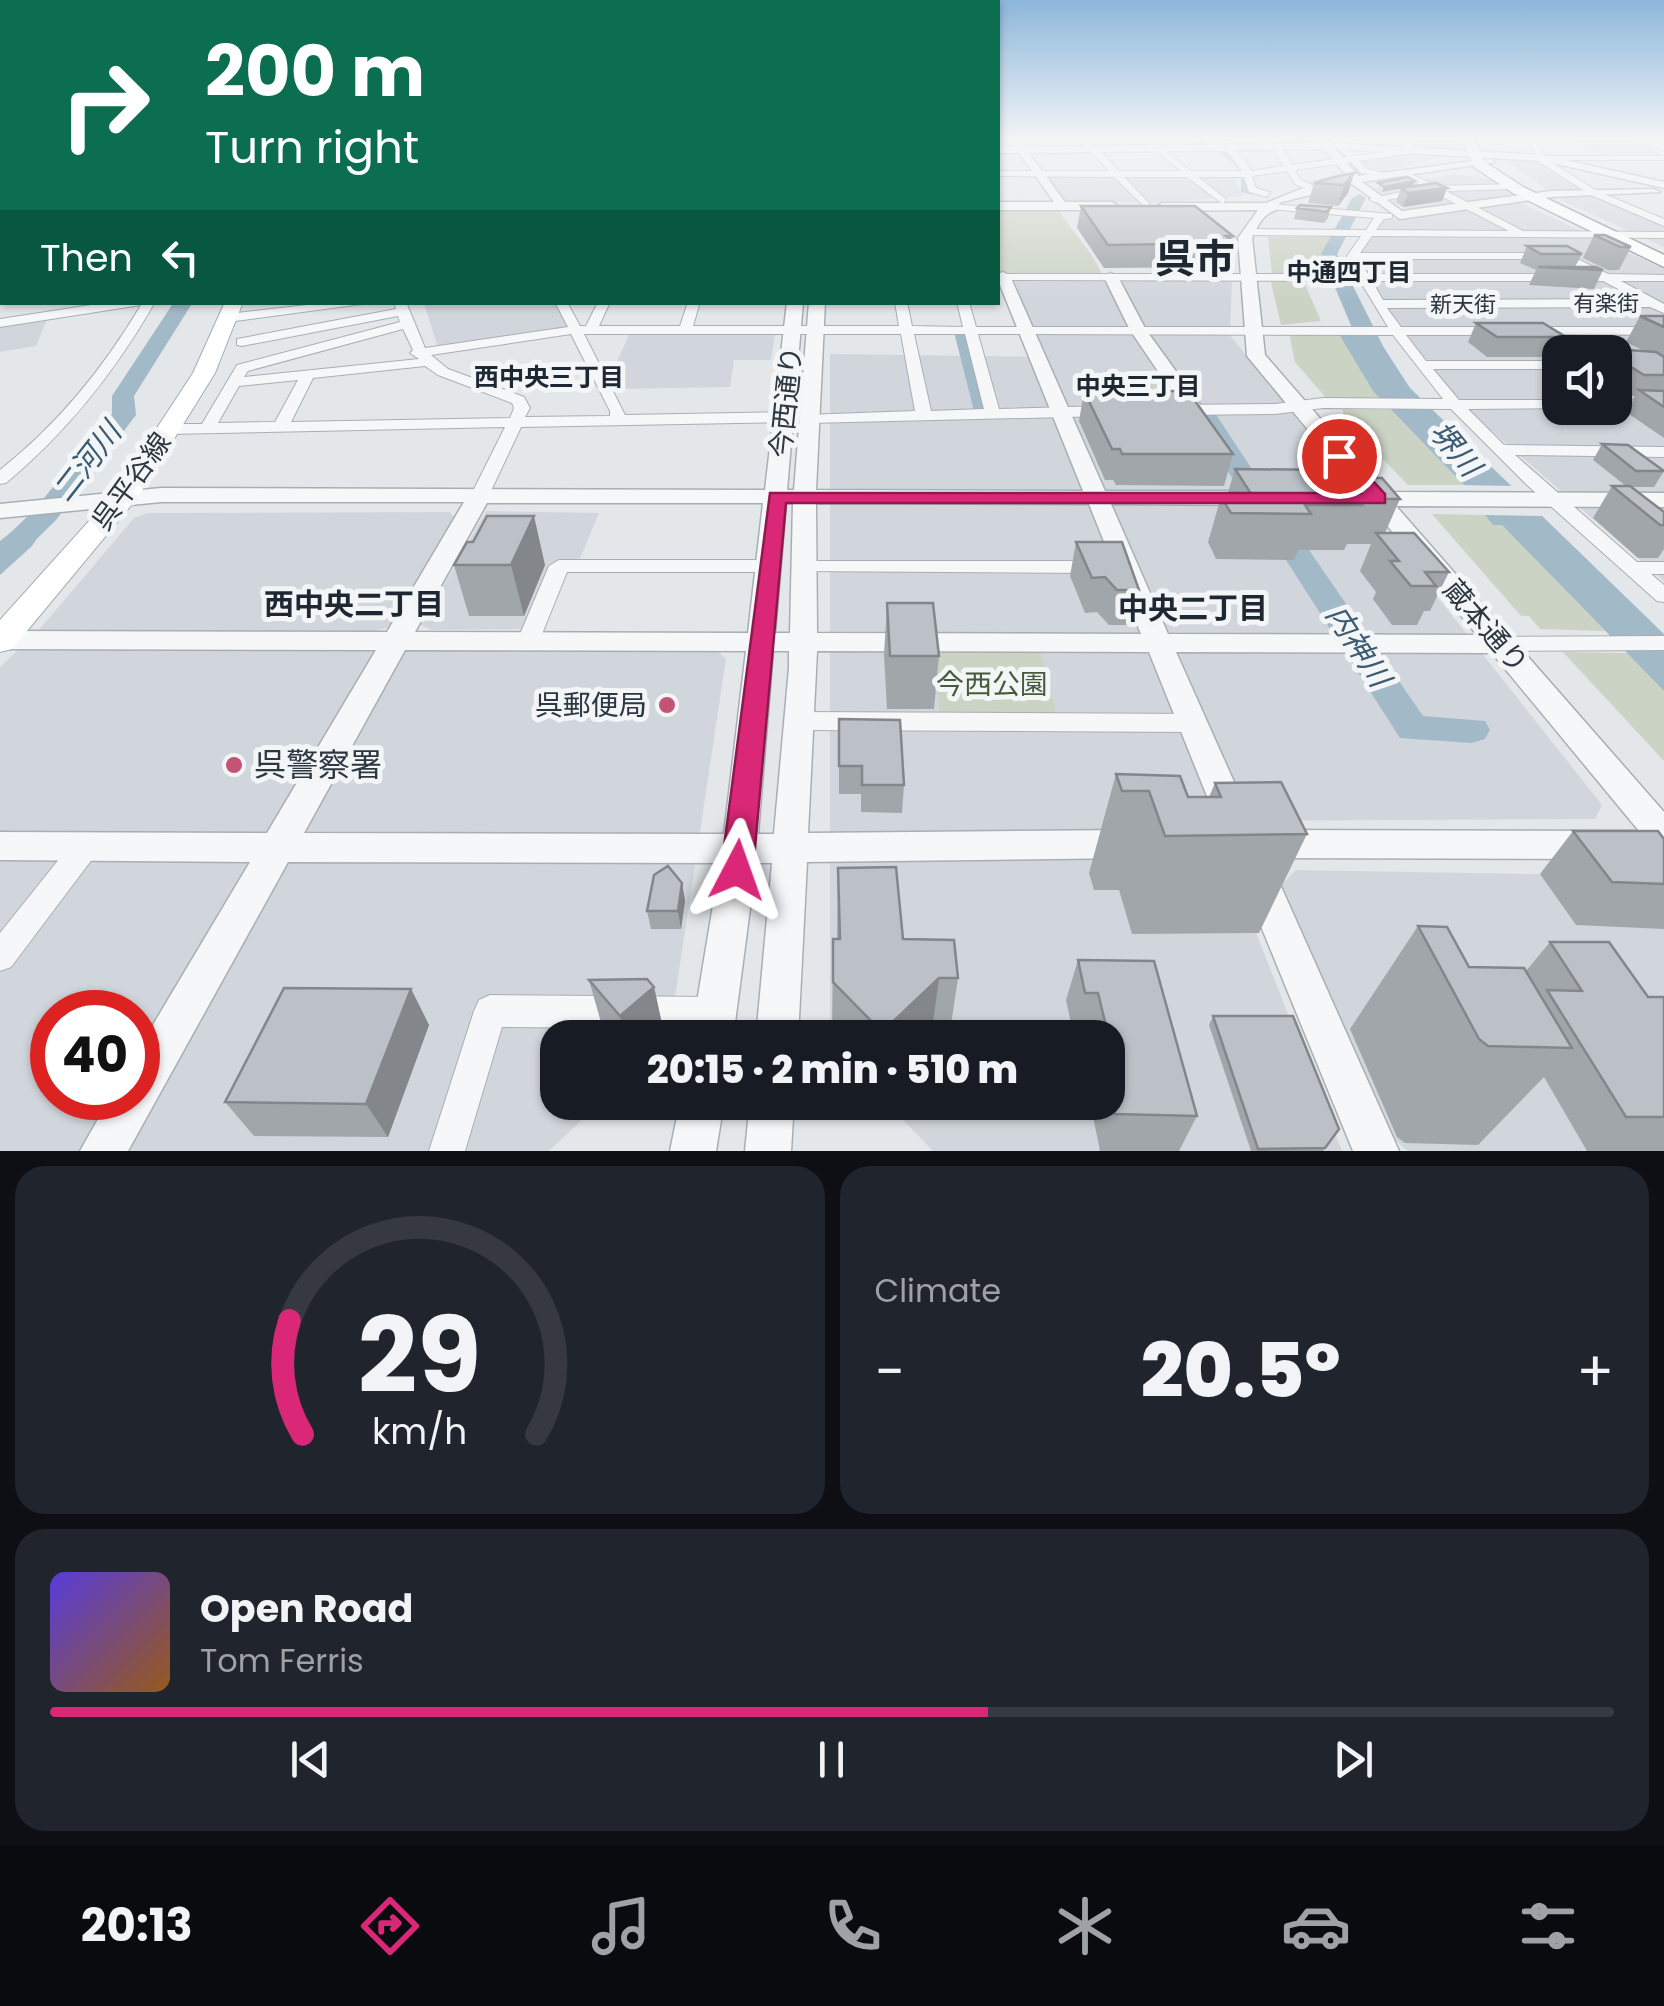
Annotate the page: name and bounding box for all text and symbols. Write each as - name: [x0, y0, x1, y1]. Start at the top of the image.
- text: 200 m: [205, 22, 425, 121]
- icon: right: [40, 40, 170, 170]
- text: Turn right: [205, 116, 419, 179]
- icon: left: [153, 230, 208, 285]
- text: Then: [40, 231, 133, 284]
- district label: 呉市: [1155, 231, 1235, 287]
- district label: 中通四丁目: [1286, 255, 1412, 290]
- street label: 有楽街: [1573, 288, 1639, 319]
- street label: 新天街: [1430, 289, 1496, 320]
- map controls: [1542, 335, 1632, 425]
- button: sound: [1542, 335, 1632, 425]
- street label: 今西通り: [761, 344, 812, 460]
- district label: 西中央三丁目: [474, 360, 624, 395]
- district label: 中央三丁目: [1075, 369, 1201, 404]
- water label: 二河川: [42, 411, 133, 510]
- water label: 堺川: [1420, 412, 1493, 488]
- pin: [1297, 414, 1382, 499]
- street label: 呉平谷線: [83, 425, 180, 538]
- icon: arrive: [1312, 429, 1367, 484]
- street label: 蔵本通り: [1434, 571, 1537, 681]
- district label: 西中央二丁目: [264, 583, 444, 626]
- district label: 中央二丁目: [1118, 587, 1268, 630]
- water label: 内神川: [1316, 596, 1403, 698]
- park label: 今西公園: [936, 665, 1048, 704]
- place label: 呉郵便局: [535, 686, 647, 725]
- marker: 呉郵便局: [656, 694, 678, 716]
- place label: 呉警察署: [254, 742, 382, 787]
- marker: 呉警察署: [223, 754, 245, 776]
- position arrow: [685, 818, 789, 922]
- speed limit sign: 40: [30, 990, 160, 1120]
- text: 20:15 · 2 min · 510 m: [647, 1043, 1018, 1096]
- text: Climate: [875, 1268, 1001, 1313]
- text: 29: [358, 1283, 481, 1428]
- text: 20.5°: [1141, 1318, 1340, 1423]
- text: −: [875, 1333, 905, 1410]
- text: +: [1576, 1333, 1614, 1410]
- text: km/h: [372, 1406, 467, 1457]
- text: Open Road: [200, 1582, 413, 1635]
- text: Tom Ferris: [200, 1638, 364, 1683]
- icon: previous: [283, 1732, 338, 1787]
- icon: pause: [804, 1732, 859, 1787]
- icon: next: [1326, 1732, 1381, 1787]
- icon: directions: [355, 1891, 425, 1961]
- icon: music: [586, 1891, 656, 1961]
- icon: phone: [818, 1891, 888, 1961]
- icon: climate: [1050, 1891, 1120, 1961]
- icon: car: [1281, 1891, 1351, 1961]
- icon: filters: [1513, 1891, 1583, 1961]
- text: 20:13: [81, 1894, 193, 1957]

